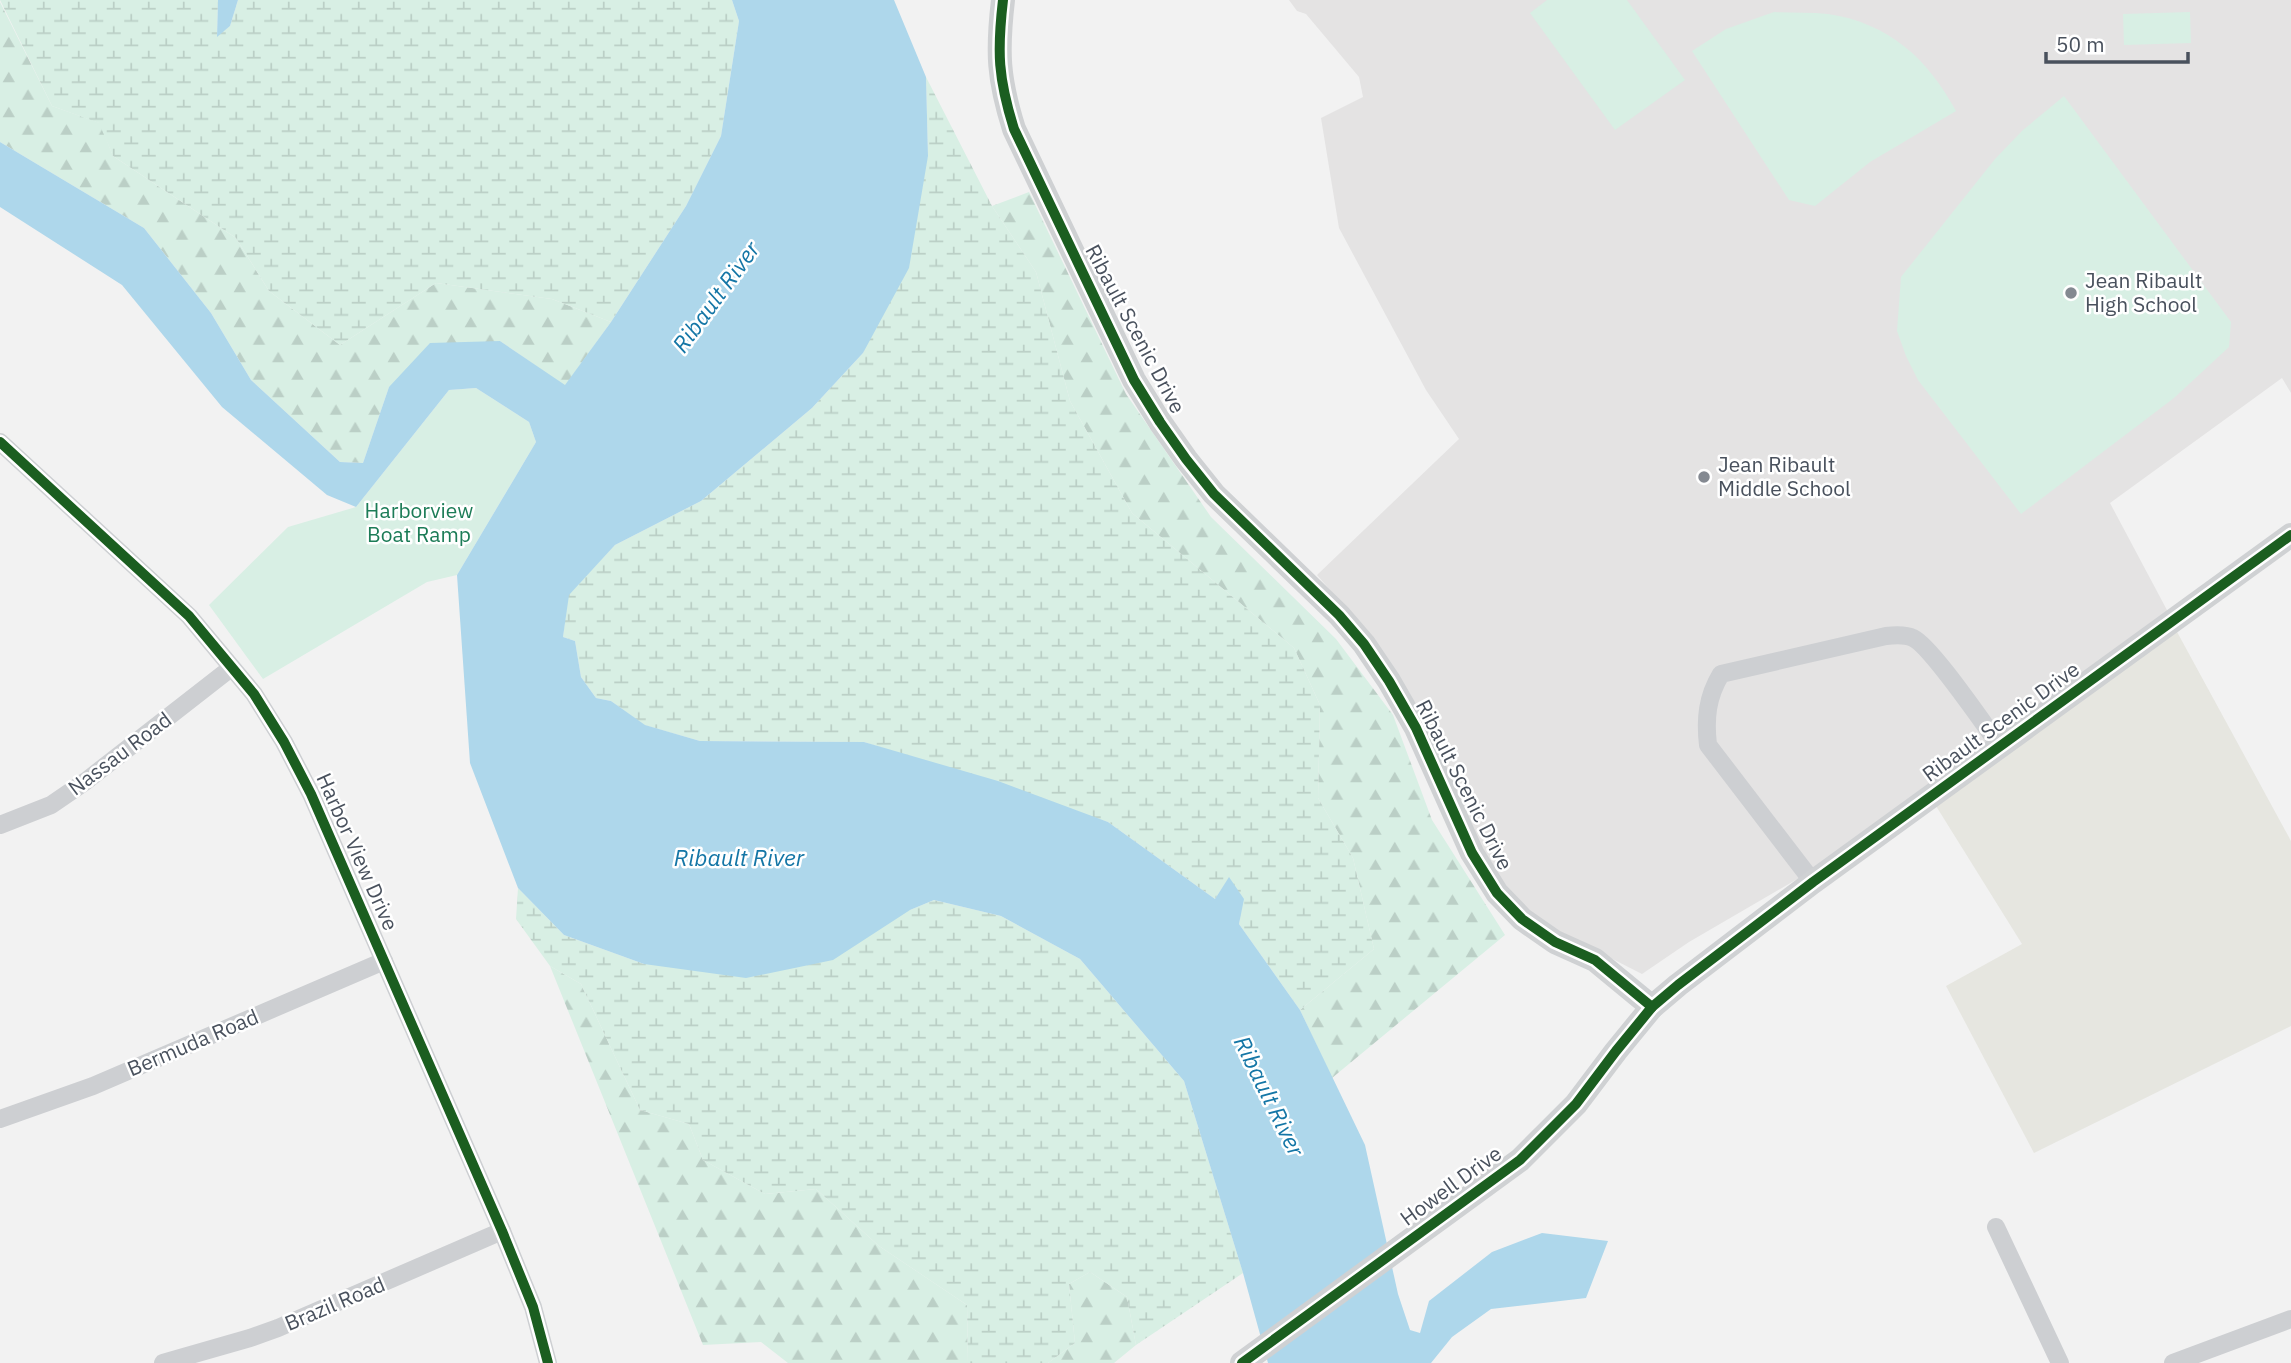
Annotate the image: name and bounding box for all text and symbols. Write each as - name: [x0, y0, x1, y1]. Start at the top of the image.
- scale bar: [2046, 21, 2188, 65]
- text: 50 m: [2056, 30, 2105, 58]
- water label: Ribault River: [665, 234, 766, 358]
- street label: Ribault Scenic Drive: [1079, 239, 1192, 418]
- place label: Jean Ribault High School: [2085, 266, 2202, 318]
- marker: Jean Ribault High School: [2063, 285, 2079, 301]
- place label: Jean Ribault Middle School: [1718, 450, 1851, 502]
- marker: Jean Ribault Middle School: [1696, 469, 1712, 485]
- park label: Harborview Boat Ramp: [365, 496, 473, 548]
- street label: Ribault Scenic Drive: [1916, 655, 2085, 788]
- street label: Ribault Scenic Drive: [1410, 695, 1520, 874]
- street label: Nassau Road: [62, 705, 177, 801]
- street label: Harbor View Drive: [311, 768, 405, 935]
- water label: Ribault River: [674, 842, 805, 872]
- street label: Bermuda Road: [123, 1002, 262, 1082]
- water label: Ribault River: [1228, 1030, 1312, 1161]
- street label: Howell Drive: [1394, 1139, 1507, 1232]
- street label: Brazil Road: [280, 1269, 389, 1337]

